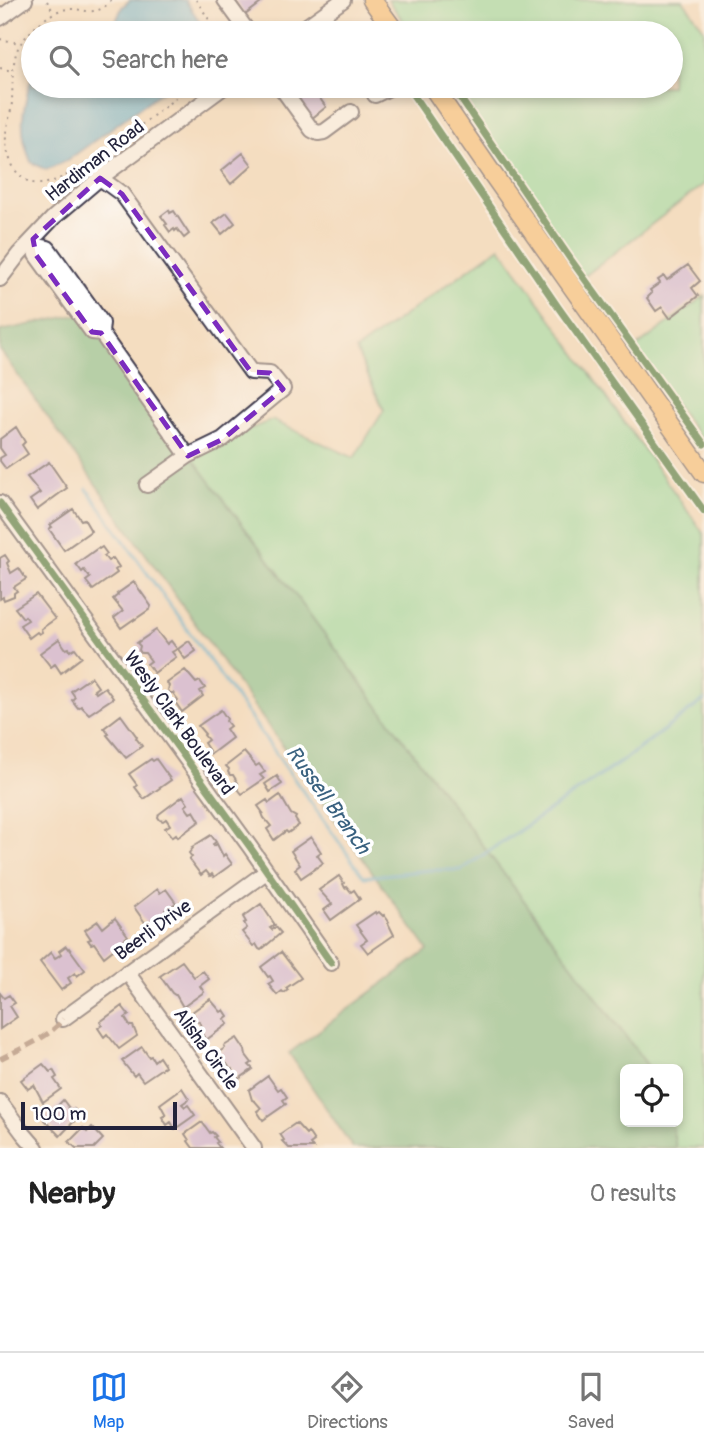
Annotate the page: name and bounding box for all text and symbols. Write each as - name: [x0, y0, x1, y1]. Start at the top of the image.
- search box: [21, 21, 683, 98]
- icon: search: [45, 41, 83, 79]
- text: Search here: [101, 44, 228, 76]
- street label: Hardiman Road: [41, 115, 149, 207]
- street label: Wesly Clark Boulevard: [119, 646, 239, 800]
- water label: Russell Branch: [280, 741, 377, 860]
- street label: Beerli Drive: [110, 894, 197, 966]
- street label: Alisha Circle: [168, 1003, 244, 1095]
- map controls: [620, 1064, 683, 1127]
- button: locate: [620, 1064, 683, 1127]
- scale bar: [21, 1099, 177, 1131]
- text: 100 m: [32, 1102, 86, 1126]
- text: Nearby: [28, 1175, 115, 1212]
- text: 0 results: [590, 1179, 676, 1208]
- tab: Map: [90, 1368, 128, 1434]
- tab: Directions: [307, 1368, 388, 1434]
- tab: Saved: [567, 1368, 614, 1434]

